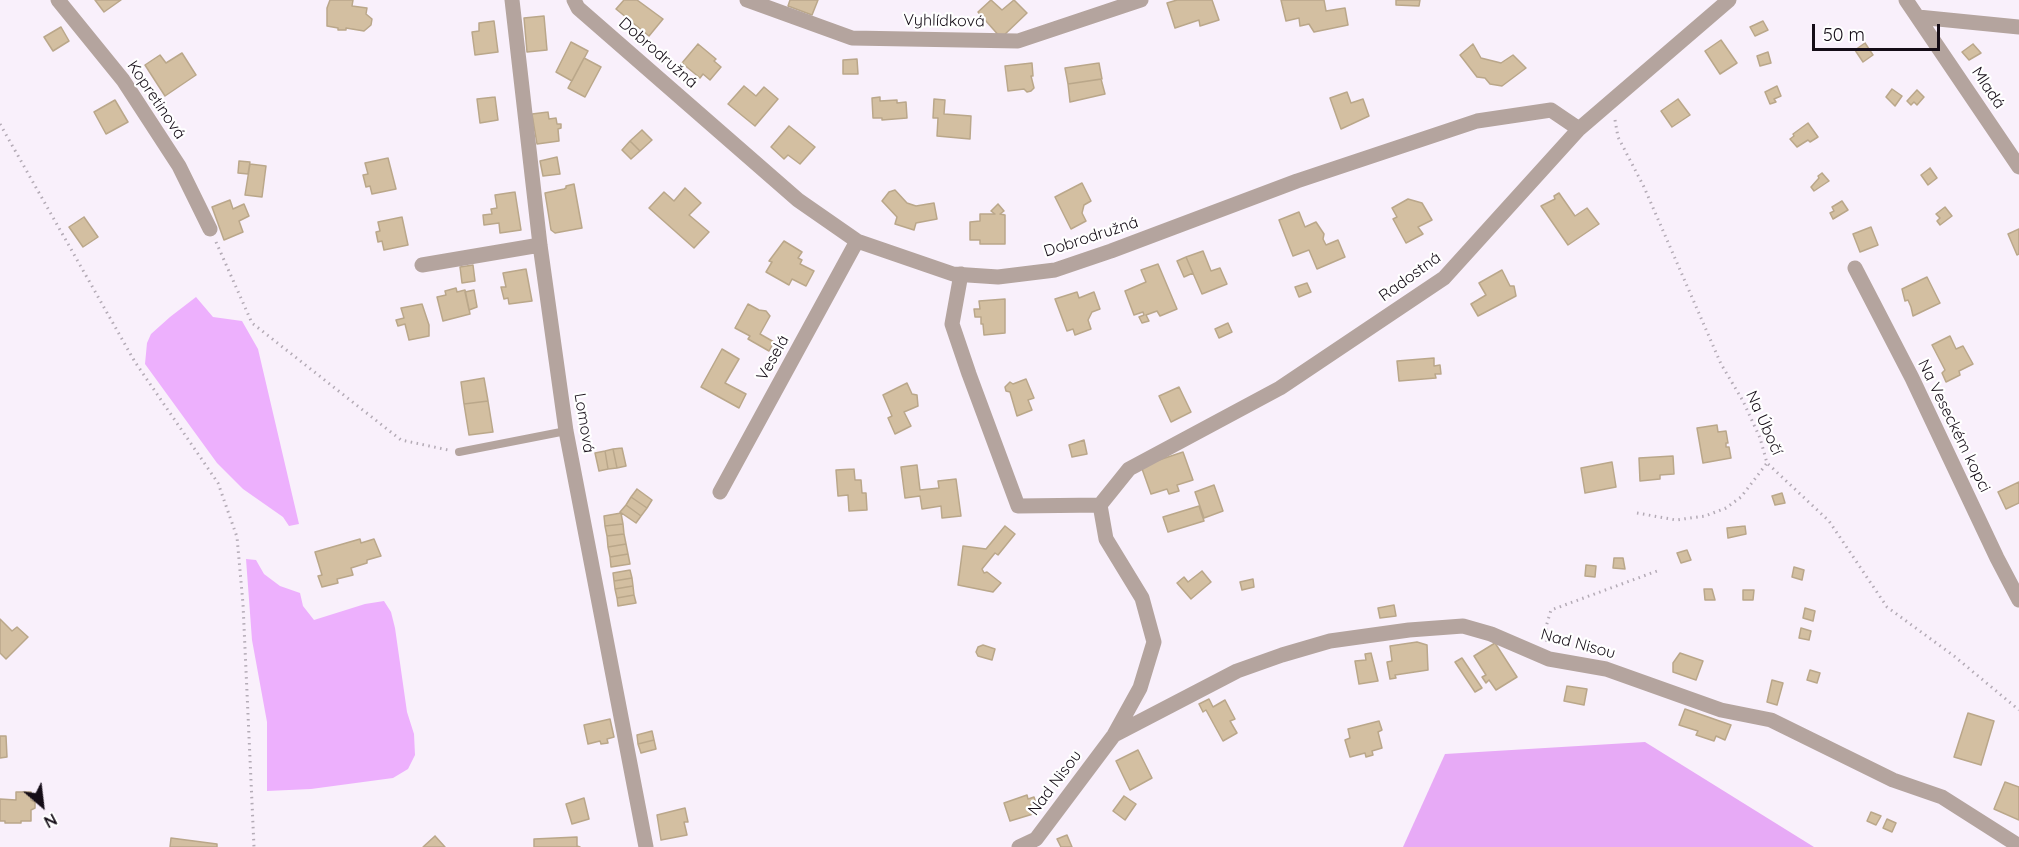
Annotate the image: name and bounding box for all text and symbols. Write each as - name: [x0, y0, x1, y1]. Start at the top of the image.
- street label: Vyhlídková: [903, 11, 985, 31]
- scale bar: [1815, 12, 1942, 50]
- street label: Dobrodružná: [615, 14, 701, 92]
- text: 50 m: [1823, 23, 1865, 46]
- street label: Kopretinová: [123, 57, 189, 143]
- street label: Mladá: [1967, 64, 2009, 112]
- street label: Dobrodružná: [1041, 213, 1141, 261]
- street label: Radostná: [1375, 248, 1445, 306]
- street label: Veselá: [753, 332, 793, 384]
- street label: Na Veseckém kopci: [1914, 356, 1994, 496]
- street label: Na Úbočí: [1741, 388, 1787, 458]
- street label: Lomová: [570, 392, 598, 454]
- street label: Nad Nisou: [1538, 625, 1618, 663]
- street label: Nad Nisou: [1024, 747, 1086, 819]
- north arrow: [12, 775, 72, 835]
- text: N: [41, 809, 60, 832]

